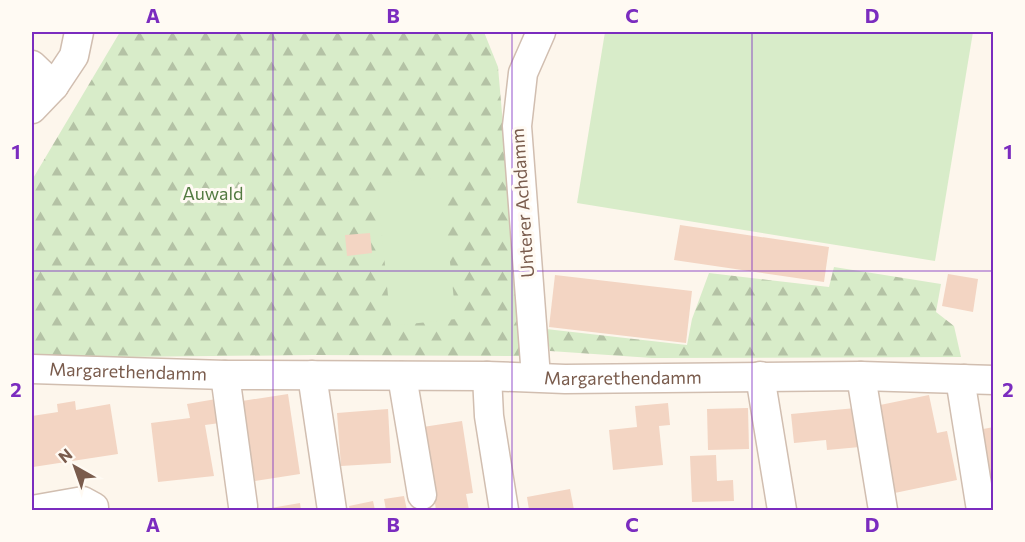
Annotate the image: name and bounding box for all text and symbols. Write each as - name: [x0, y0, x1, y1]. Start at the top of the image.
- text: A: [146, 3, 160, 27]
- text: B: [386, 3, 400, 27]
- text: C: [625, 3, 639, 27]
- text: D: [865, 3, 879, 27]
- street label: Unterer Achdamm: [506, 128, 538, 278]
- text: 1: [11, 139, 21, 163]
- text: 1: [1003, 139, 1013, 163]
- park label: Auwald: [183, 182, 243, 204]
- street label: Margarethendamm: [49, 358, 207, 384]
- street label: Margarethendamm: [544, 366, 702, 389]
- text: 2: [10, 377, 22, 401]
- text: 2: [1002, 377, 1014, 401]
- north arrow: [45, 437, 105, 497]
- text: N: [54, 444, 76, 466]
- text: A: [146, 512, 160, 536]
- text: B: [386, 512, 400, 536]
- text: C: [625, 512, 639, 536]
- text: D: [865, 512, 879, 536]

